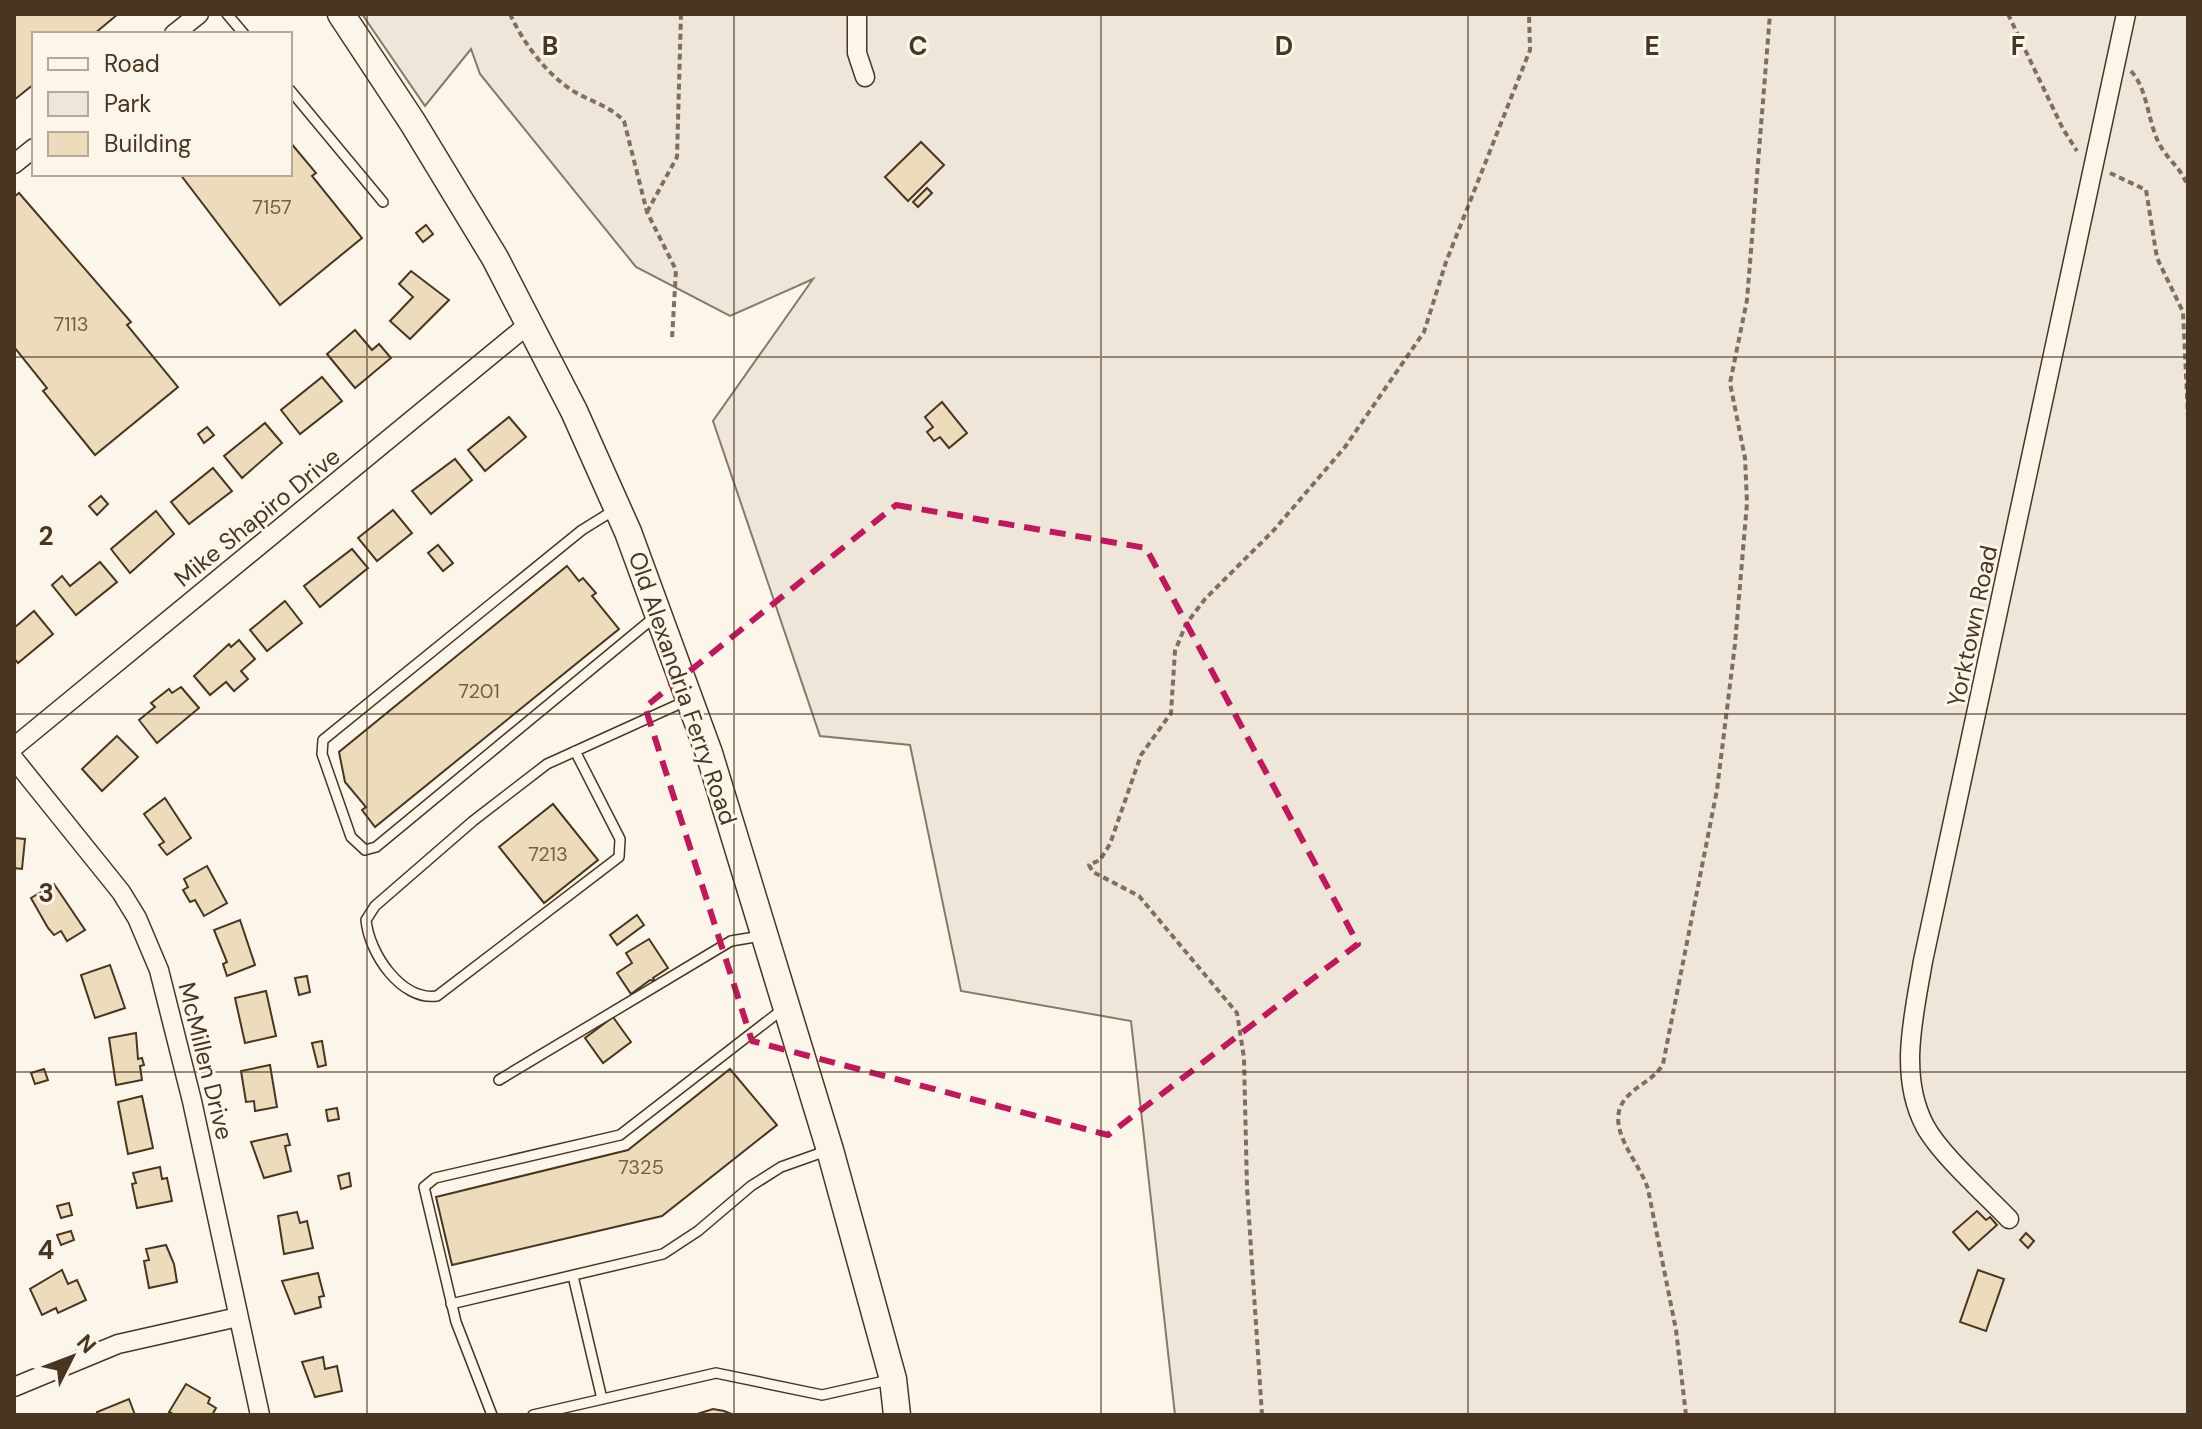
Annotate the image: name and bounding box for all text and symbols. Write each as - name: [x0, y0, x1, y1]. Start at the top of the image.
- text: B: [542, 29, 558, 63]
- text: C: [908, 29, 928, 63]
- text: D: [1275, 29, 1293, 63]
- text: E: [1644, 29, 1660, 63]
- text: F: [2011, 29, 2025, 63]
- legend: [32, 32, 292, 176]
- text: Road: [104, 48, 160, 79]
- text: Park: [104, 88, 151, 119]
- text: Building: [104, 128, 191, 159]
- house number: 7157: [252, 194, 292, 220]
- house number: 7113: [53, 311, 89, 337]
- street label: Mike Shapiro Drive: [168, 441, 346, 593]
- text: 2: [38, 519, 54, 553]
- street label: Yorktown Road: [1940, 542, 2004, 710]
- street label: Old Alexandria Ferry Road: [622, 547, 744, 829]
- house number: 7201: [458, 678, 500, 704]
- house number: 7213: [528, 841, 568, 867]
- text: 3: [38, 876, 54, 910]
- street label: McMillen Drive: [171, 979, 241, 1143]
- house number: 7325: [618, 1154, 664, 1180]
- text: 4: [38, 1233, 54, 1267]
- north arrow: [32, 1317, 112, 1397]
- text: N: [70, 1328, 103, 1360]

